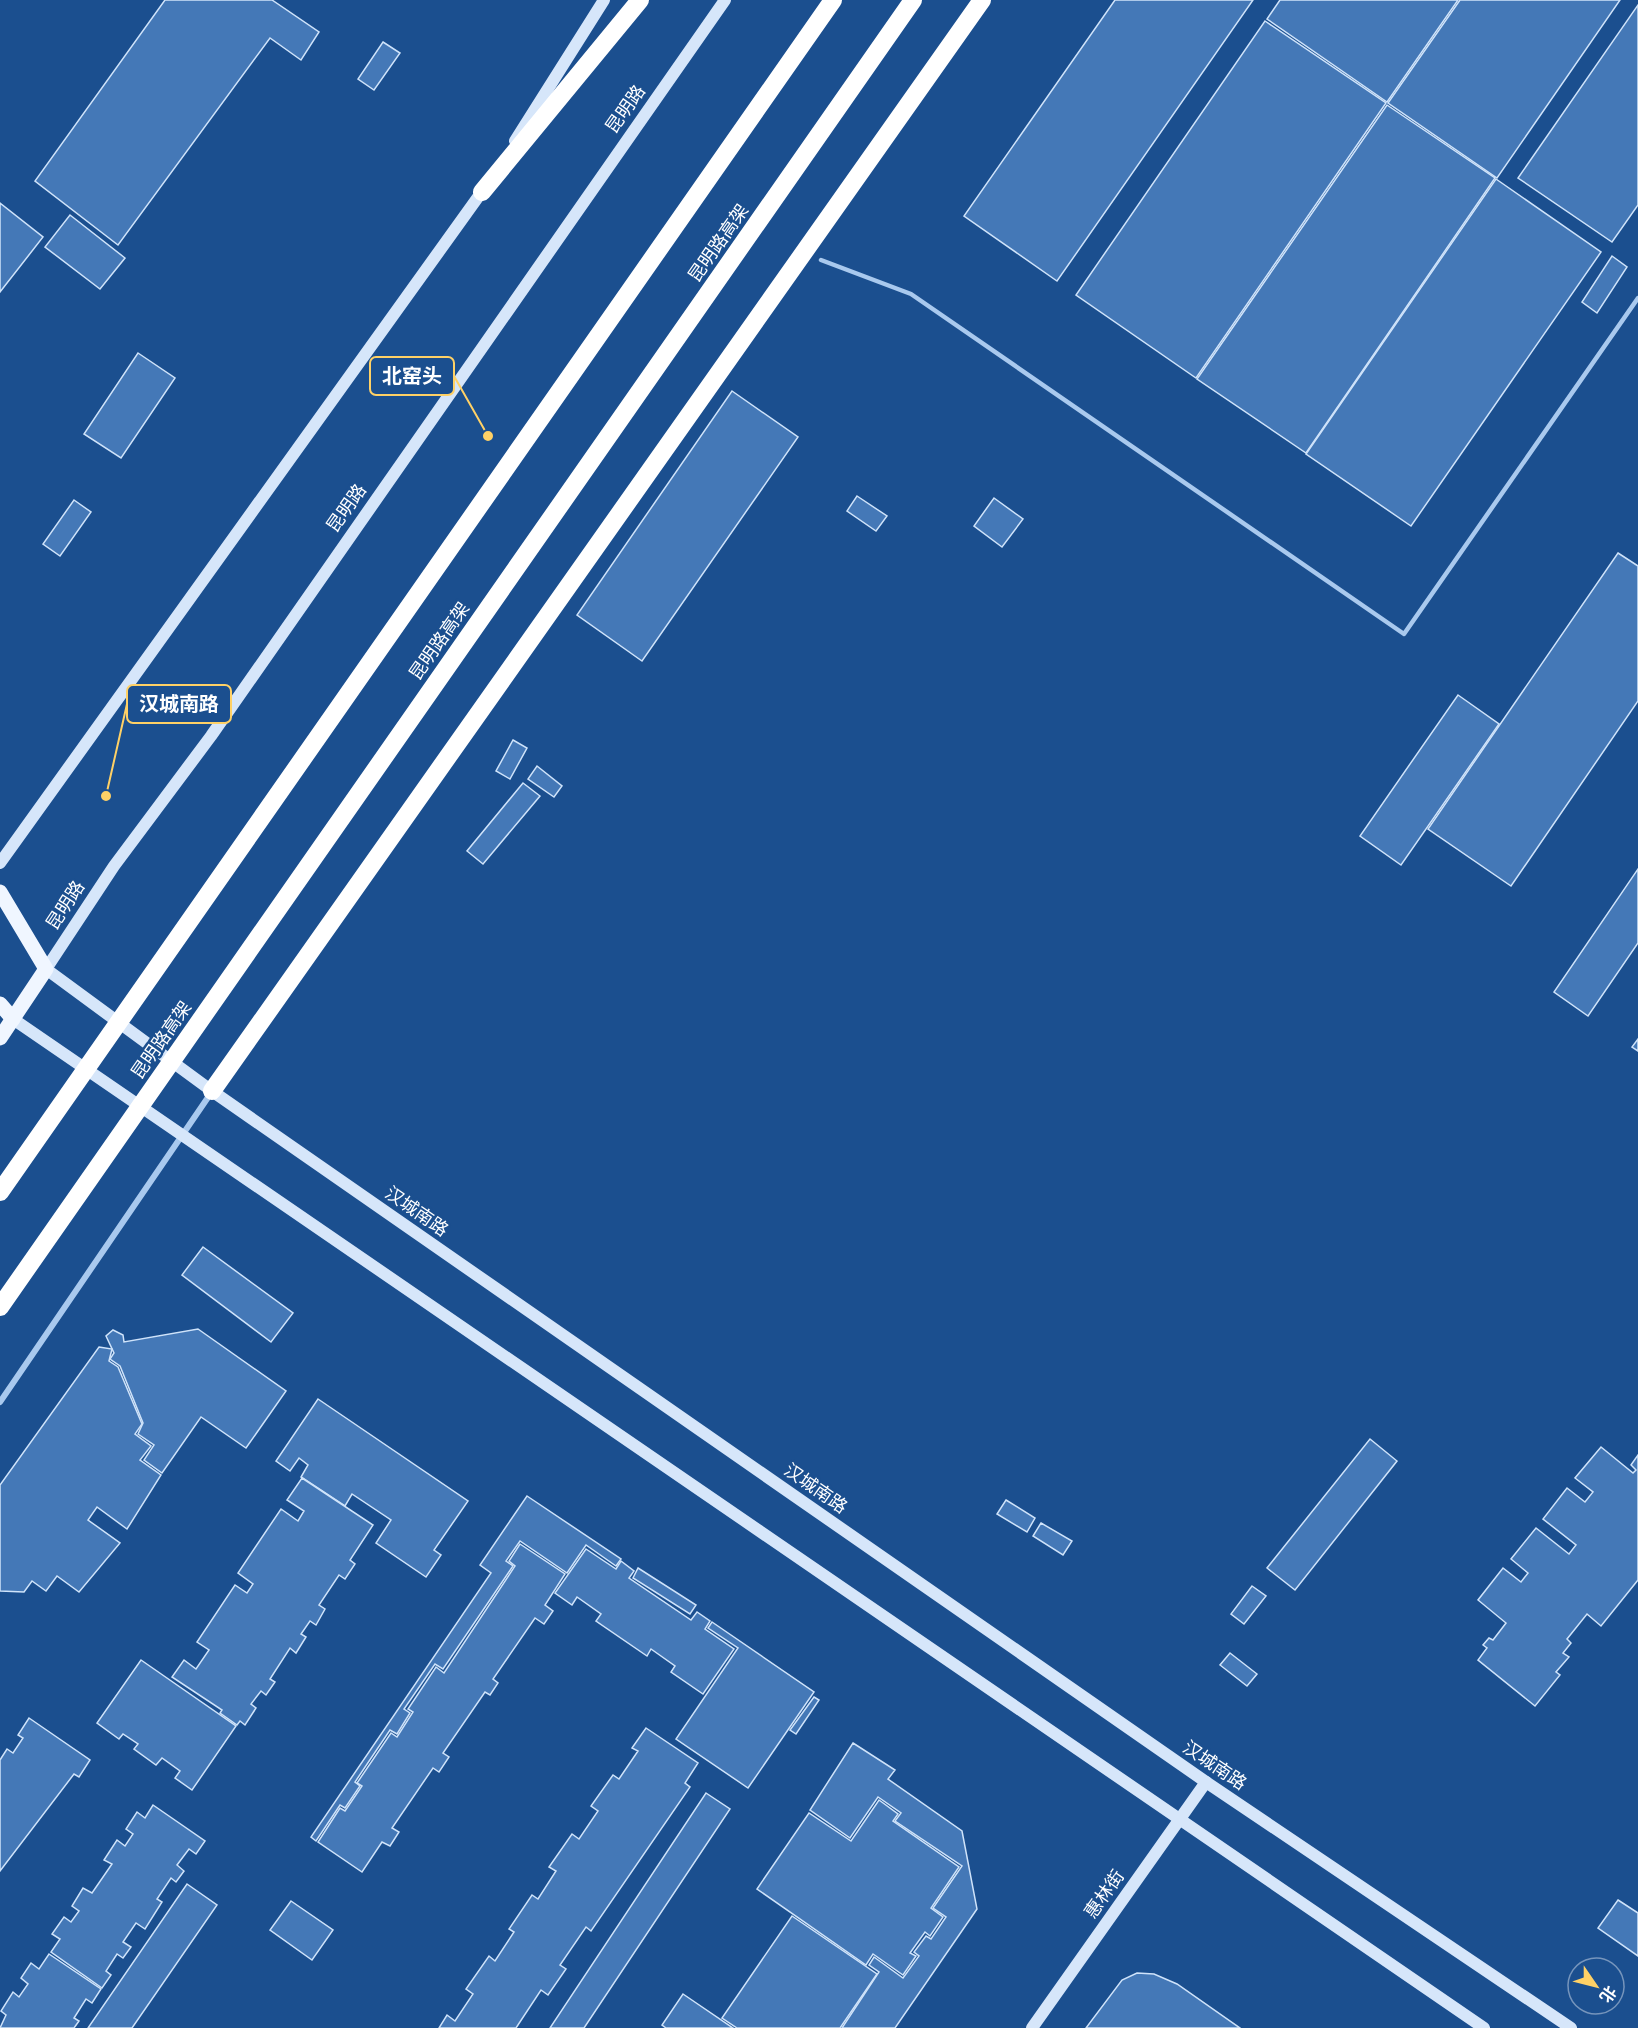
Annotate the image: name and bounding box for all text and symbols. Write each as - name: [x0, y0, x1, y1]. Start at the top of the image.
- street label: 昆明路: [601, 81, 649, 137]
- street label: 昆明路高架: [684, 200, 752, 286]
- callout: 北窑头: [370, 357, 454, 395]
- text: 北窑头: [382, 364, 442, 388]
- street label: 昆明路: [322, 480, 370, 536]
- street label: 昆明路高架: [405, 598, 473, 684]
- callout: 汉城南路: [127, 685, 231, 723]
- text: 汉城南路: [139, 692, 219, 716]
- street label: 昆明路: [41, 877, 89, 933]
- street label: 昆明路高架: [127, 997, 195, 1083]
- street label: 汉城南路: [381, 1182, 453, 1240]
- street label: 汉城南路: [780, 1459, 852, 1517]
- street label: 汉城南路: [1179, 1736, 1251, 1794]
- street label: 惠林街: [1080, 1866, 1128, 1922]
- north arrow: [1566, 1956, 1626, 2016]
- text: 北: [1596, 1982, 1620, 2006]

